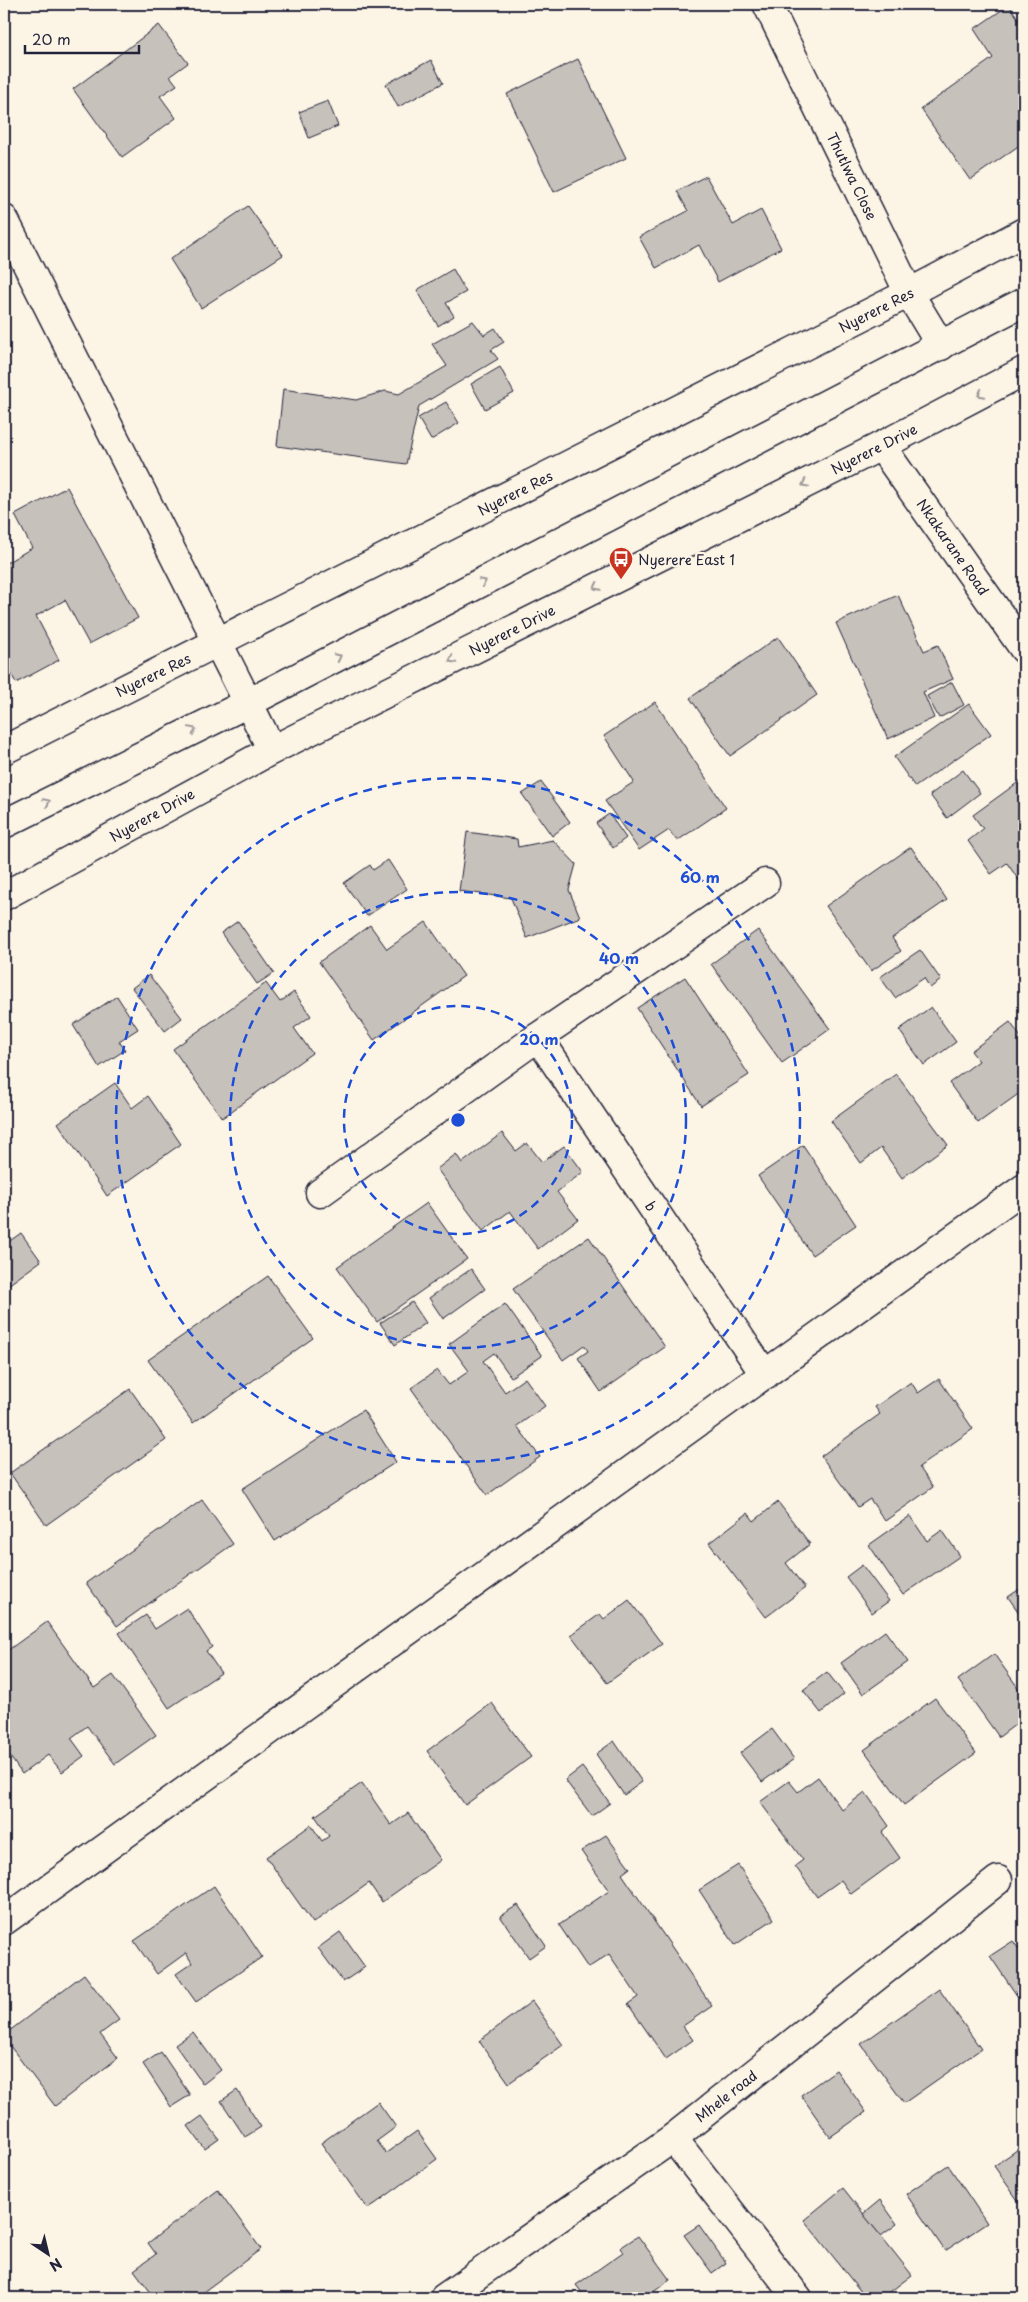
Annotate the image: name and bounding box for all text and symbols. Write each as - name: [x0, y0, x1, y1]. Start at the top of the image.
- scale bar: [25, 22, 139, 54]
- text: 20 m: [32, 27, 71, 50]
- street label: Thutlwa Close: [822, 129, 882, 223]
- street label: Nyerere Res: [835, 282, 917, 338]
- one-way arrow: [977, 388, 986, 398]
- street label: Nyerere Drive: [827, 418, 921, 480]
- street label: Nyerere Res: [474, 465, 556, 521]
- one-way arrow: [801, 478, 810, 488]
- street label: Nkakarane Road: [912, 495, 994, 599]
- bus stop icon: Nyerere East 1: [608, 546, 634, 580]
- place label: Nyerere East 1: [638, 549, 735, 570]
- one-way arrow: [477, 578, 486, 588]
- one-way arrow: [593, 581, 602, 592]
- street label: Nyerere Drive: [465, 599, 559, 661]
- street label: Nyerere Res: [112, 648, 194, 702]
- one-way arrow: [333, 653, 342, 663]
- one-way arrow: [448, 654, 457, 664]
- one-way arrow: [188, 726, 197, 737]
- street label: Nyerere Drive: [106, 783, 199, 847]
- one-way arrow: [42, 799, 51, 809]
- text: 60 m: [680, 865, 720, 888]
- text: 40 m: [599, 946, 639, 969]
- text: 20 m: [520, 1027, 558, 1050]
- centre of rings: [449, 1111, 467, 1129]
- street label: b: [640, 1197, 662, 1215]
- street label: Mhele road: [690, 2065, 762, 2127]
- north arrow: [22, 2230, 72, 2280]
- text: N: [45, 2253, 66, 2277]

